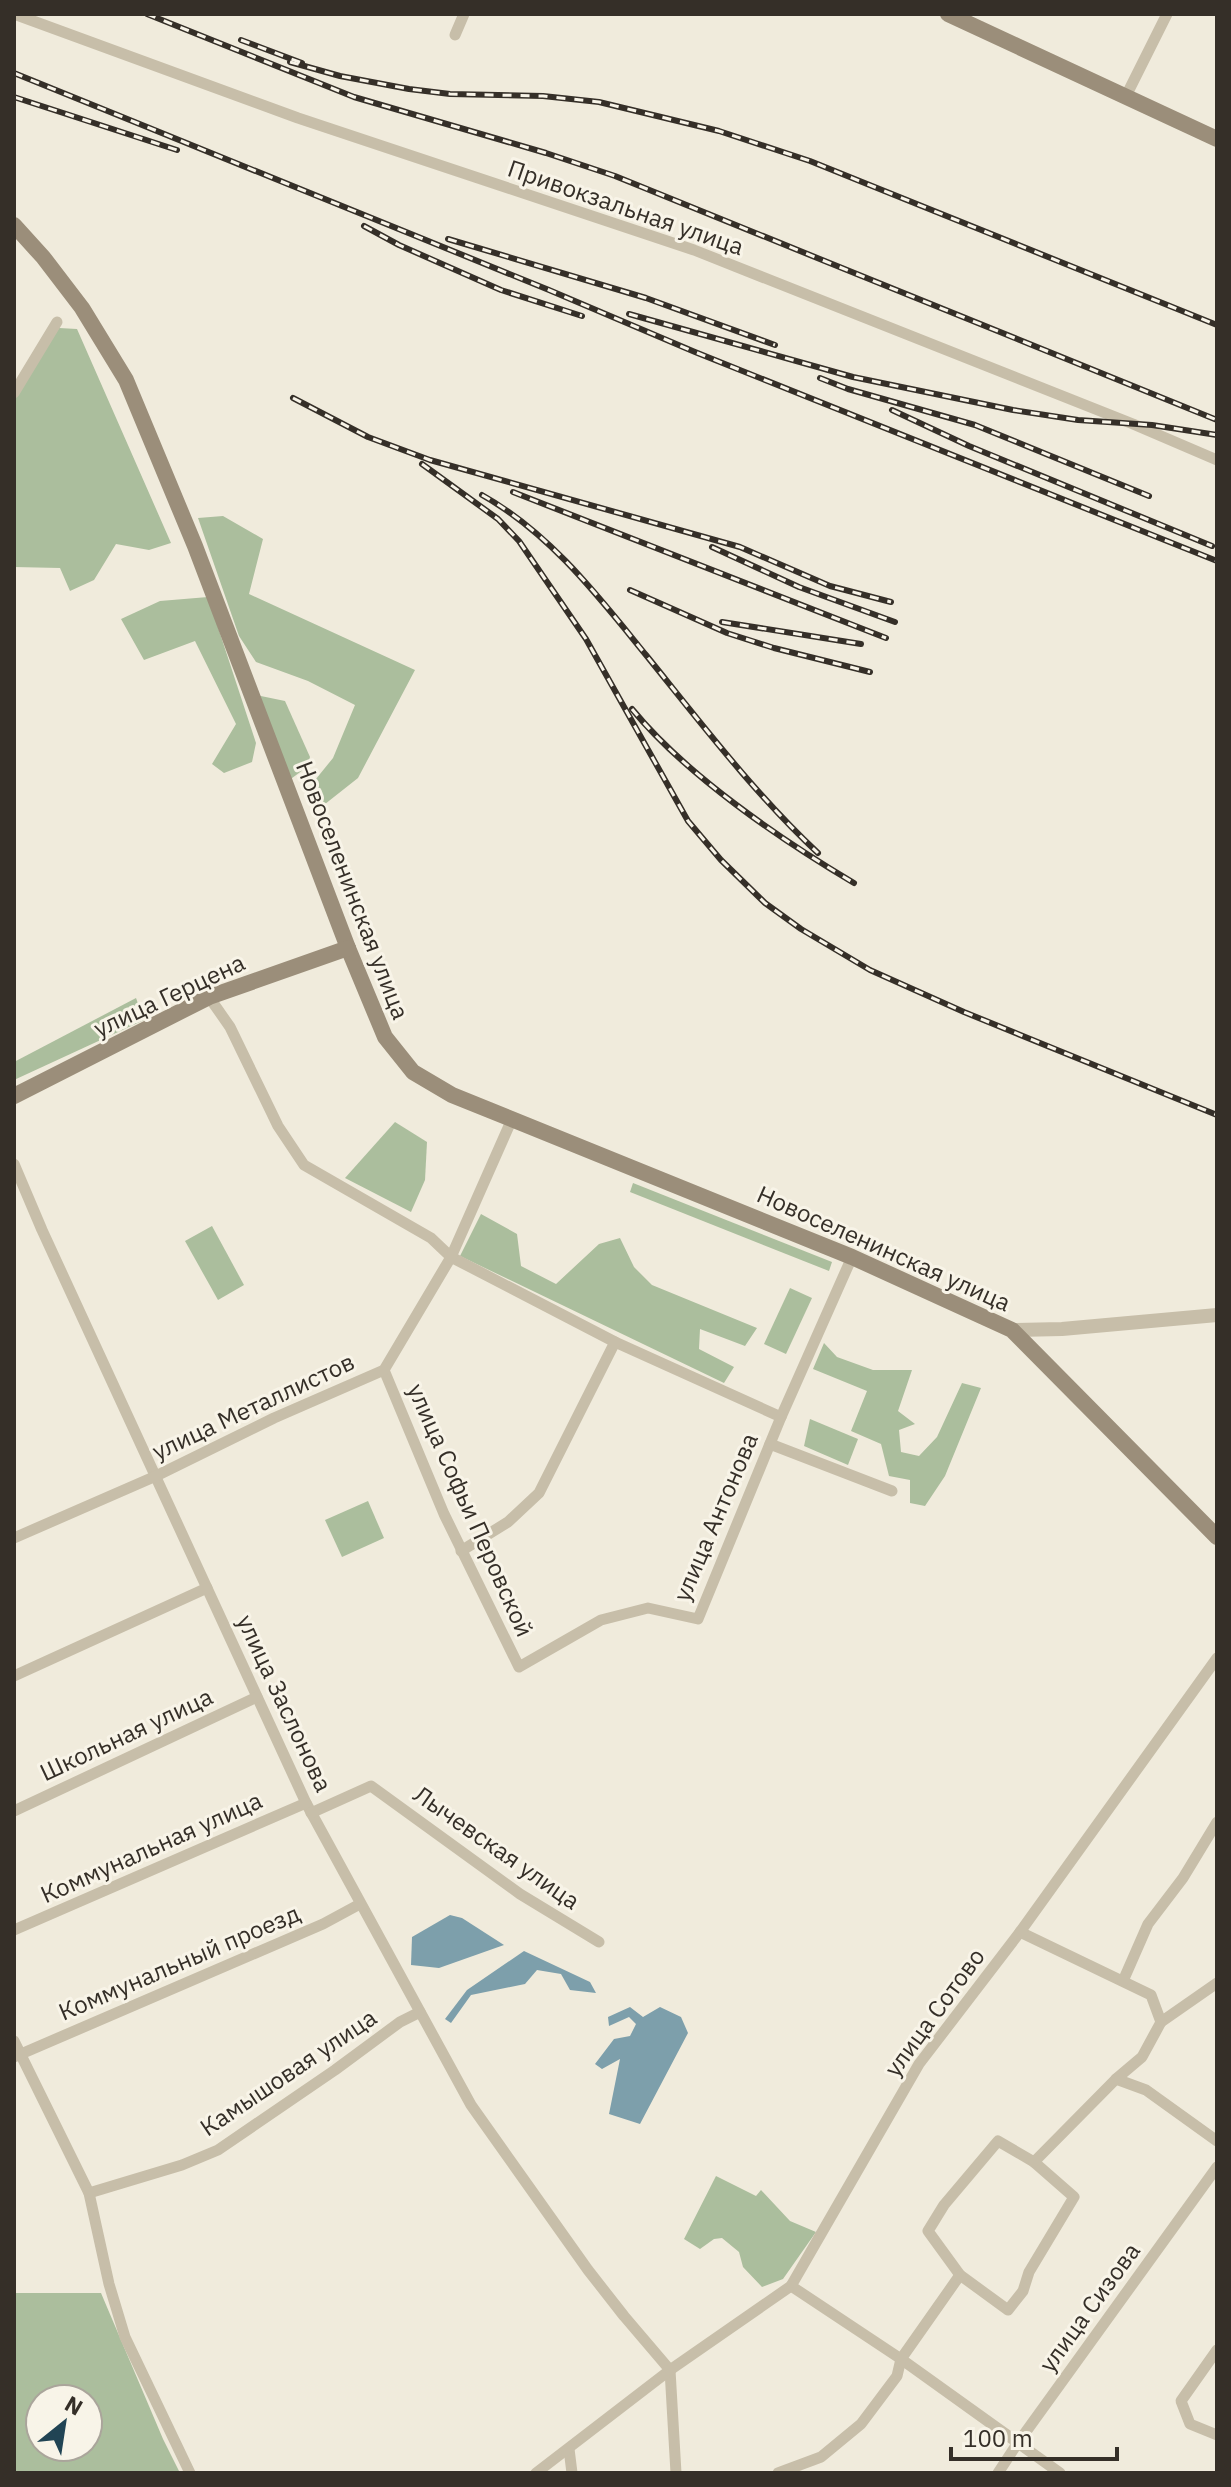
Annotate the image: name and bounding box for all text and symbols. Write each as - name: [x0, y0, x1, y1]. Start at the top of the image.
- street label: Привокзальная улица: [504, 152, 748, 262]
- street label: Новоселенинская улица: [289, 756, 417, 1024]
- street label: улица Герцена: [88, 946, 250, 1044]
- street label: Новоселенинская улица: [752, 1178, 1016, 1318]
- street label: улица Металлистов: [147, 1345, 359, 1467]
- street label: улица Софьи Перовской: [401, 1378, 541, 1642]
- street label: улица Антонова: [665, 1428, 765, 1606]
- street label: улица Заслонова: [230, 1609, 340, 1797]
- street label: Школьная улица: [34, 1680, 218, 1788]
- street label: Лычевская улица: [408, 1778, 587, 1916]
- street label: Коммунальная улица: [35, 1784, 267, 1910]
- street label: Коммунальный проезд: [53, 1897, 305, 2027]
- street label: улица Сотово: [877, 1941, 991, 2083]
- street label: Камышовая улица: [194, 2001, 383, 2143]
- street label: улица Сизова: [1031, 2236, 1147, 2378]
- north arrow: [24, 2383, 104, 2463]
- text: N: [60, 2389, 88, 2422]
- scale bar: [951, 2411, 1117, 2461]
- text: 100 m: [963, 2422, 1033, 2454]

